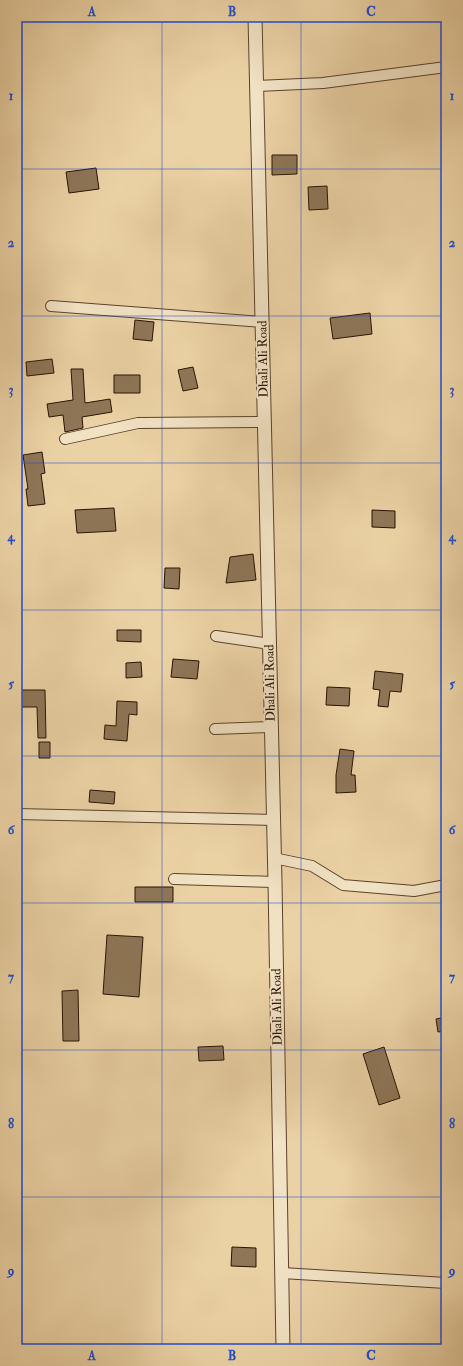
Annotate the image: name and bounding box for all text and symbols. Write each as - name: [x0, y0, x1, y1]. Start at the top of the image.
- text: A: [87, 4, 97, 20]
- text: B: [228, 4, 236, 20]
- text: C: [366, 4, 376, 20]
- text: 1: [9, 88, 14, 104]
- text: 1: [450, 88, 455, 104]
- text: 2: [8, 235, 15, 251]
- text: 2: [449, 235, 456, 251]
- street label: Dhali Ali Road: [254, 320, 272, 398]
- text: 3: [9, 382, 14, 398]
- text: 3: [450, 382, 455, 398]
- text: 4: [6, 529, 15, 545]
- text: 4: [447, 529, 456, 545]
- street label: Dhali Ali Road: [261, 644, 279, 722]
- text: 5: [8, 676, 14, 692]
- text: 5: [449, 676, 455, 692]
- text: 6: [8, 822, 16, 838]
- text: 6: [449, 822, 457, 838]
- street label: Dhali Ali Road: [268, 968, 286, 1046]
- text: 7: [8, 969, 15, 985]
- text: 7: [449, 969, 456, 985]
- text: 8: [8, 1116, 14, 1132]
- text: 8: [449, 1116, 455, 1132]
- text: 9: [6, 1263, 15, 1279]
- text: 9: [447, 1263, 456, 1279]
- text: A: [87, 1348, 97, 1364]
- text: B: [228, 1348, 236, 1364]
- text: C: [366, 1348, 376, 1364]

